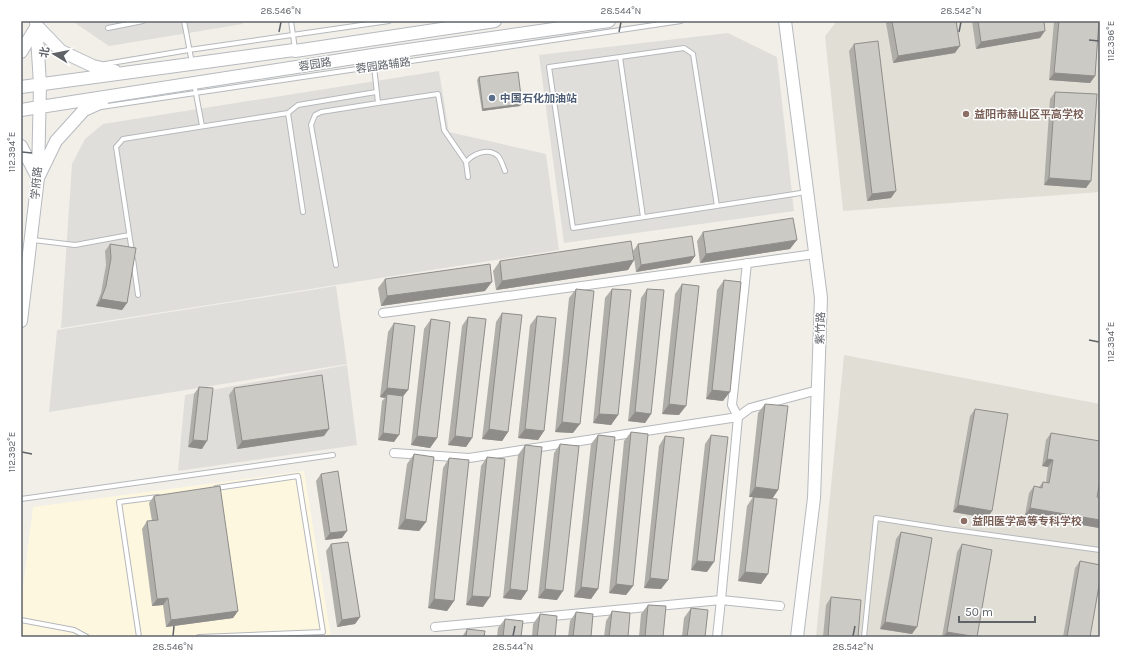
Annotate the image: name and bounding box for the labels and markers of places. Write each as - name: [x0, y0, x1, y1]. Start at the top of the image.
- place label: 中国石化加油站: [500, 92, 577, 105]
- marker: 中国石化加油站: [487, 93, 497, 103]
- place label: 益阳市赫山区平高学校: [974, 108, 1084, 121]
- marker: 益阳市赫山区平高学校: [961, 109, 971, 119]
- place label: 益阳医学高等专科学校: [972, 515, 1082, 528]
- marker: 益阳医学高等专科学校: [959, 516, 969, 526]

